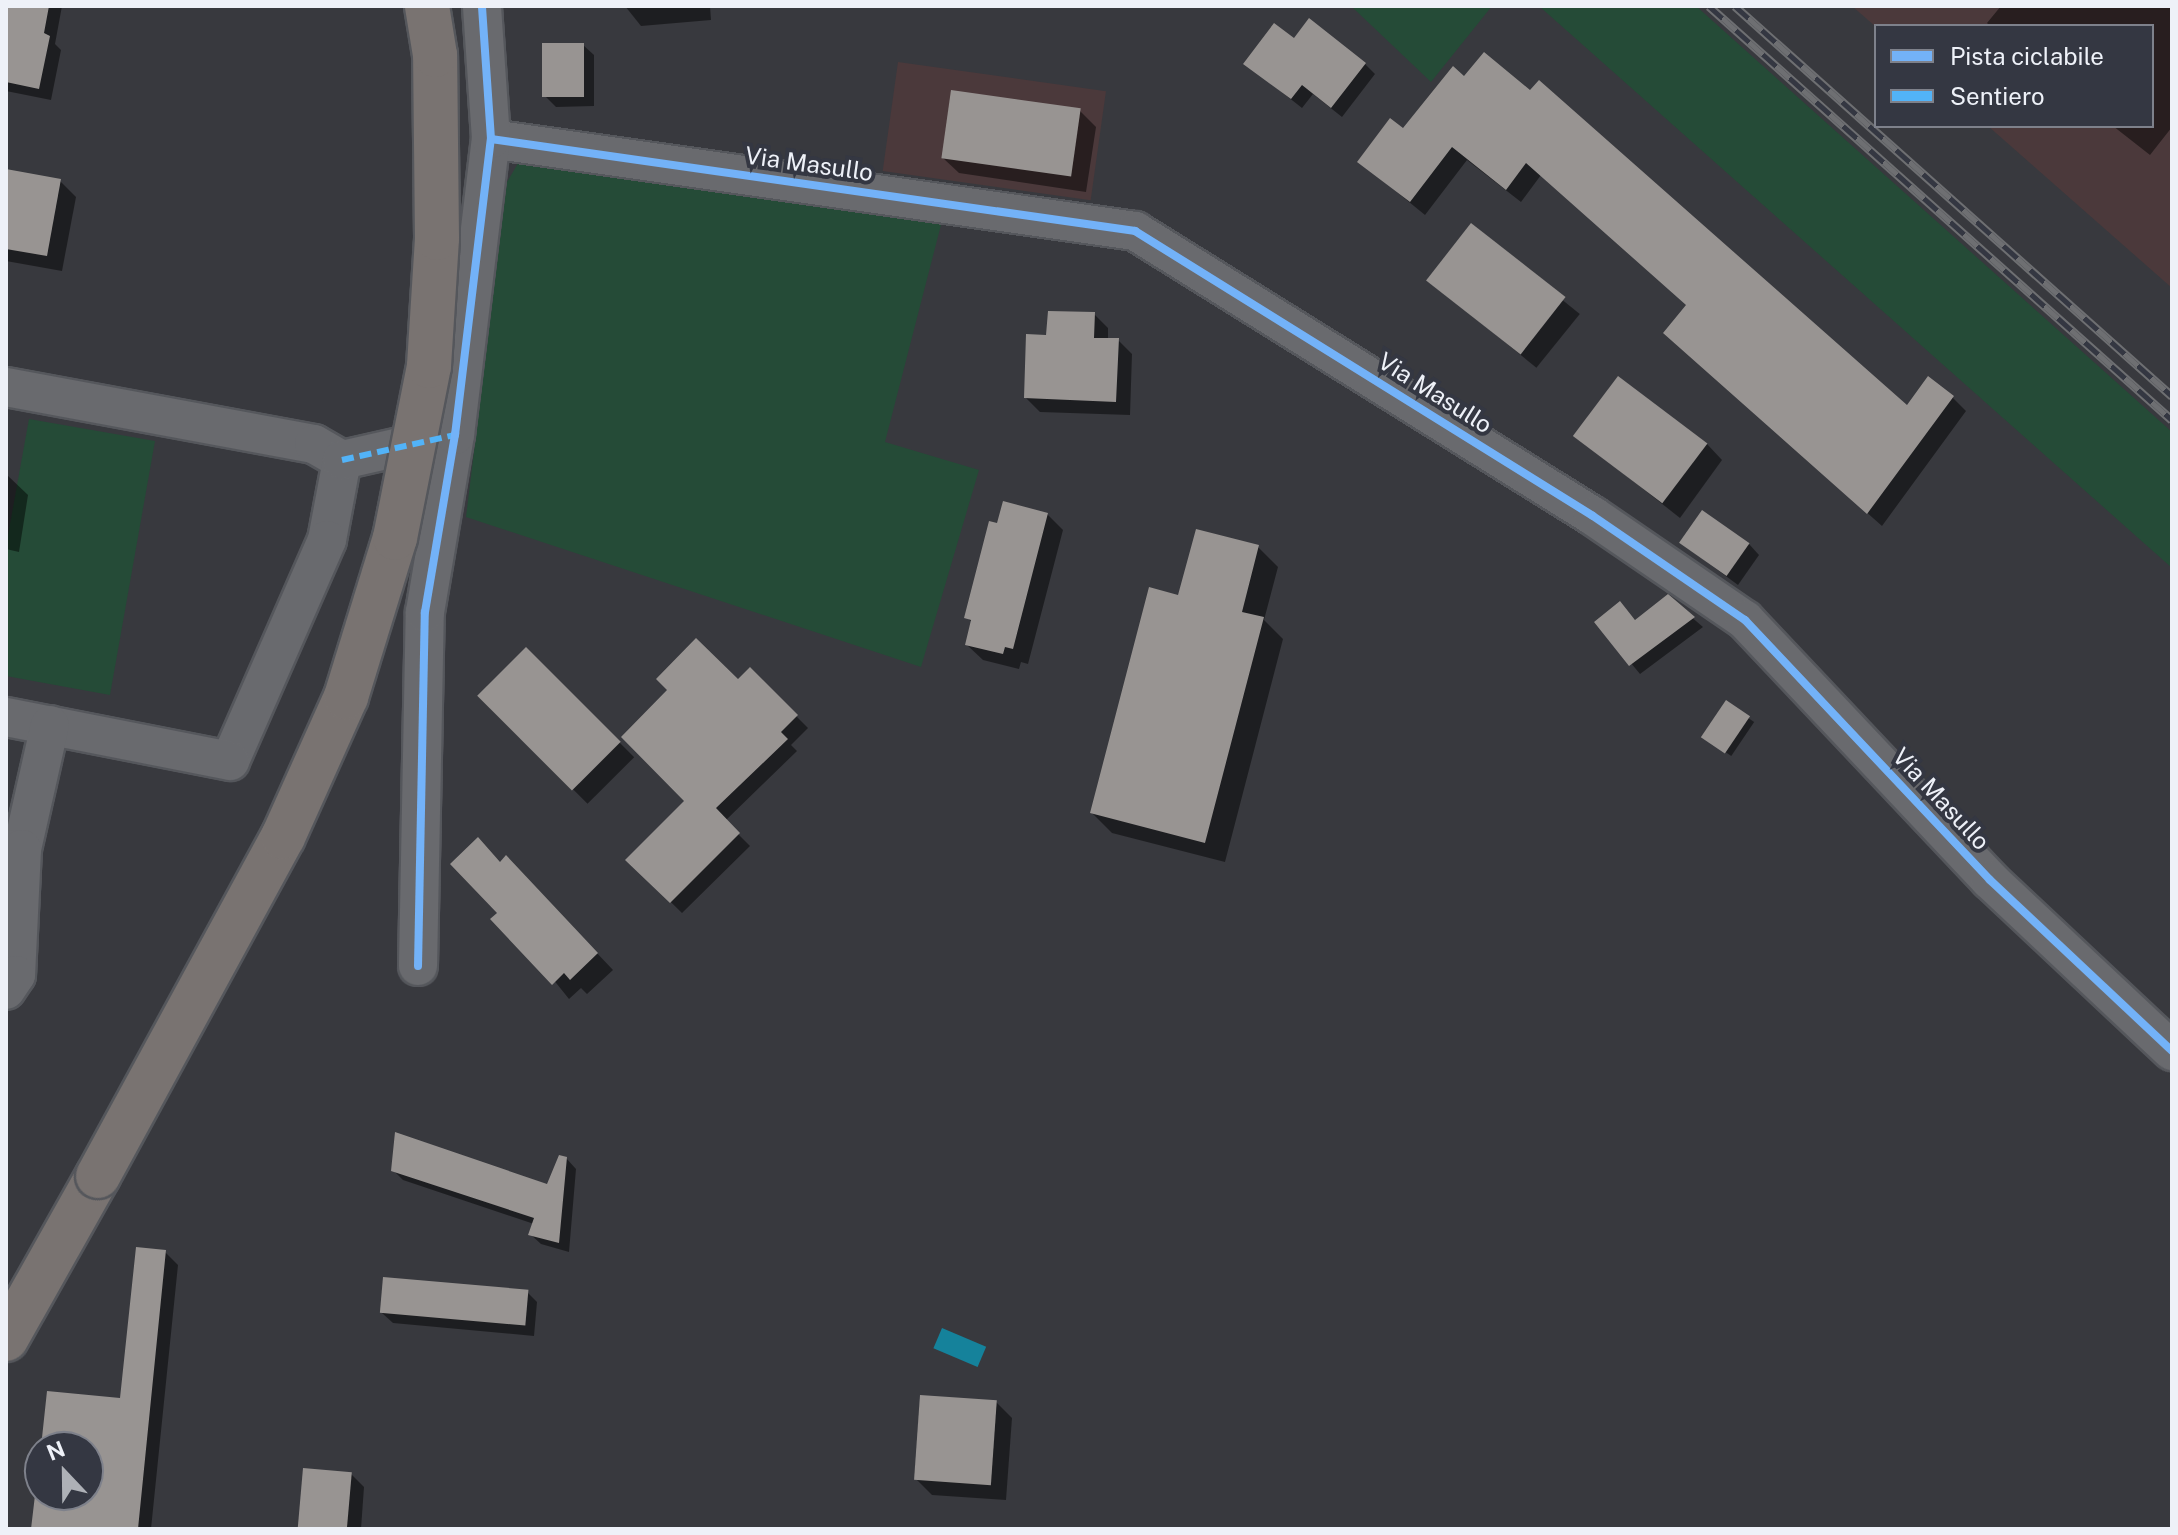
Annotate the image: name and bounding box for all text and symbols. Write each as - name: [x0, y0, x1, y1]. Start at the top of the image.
- legend: [1874, 24, 2154, 128]
- text: Pista ciclabile: [1950, 42, 2104, 70]
- text: Sentiero: [1950, 82, 2045, 110]
- street label: Via Masullo: [743, 141, 875, 187]
- street label: Via Masullo: [1373, 347, 1497, 439]
- street label: Via Masullo: [1887, 742, 1995, 856]
- north arrow: [24, 1431, 104, 1511]
- text: N: [43, 1435, 69, 1466]

